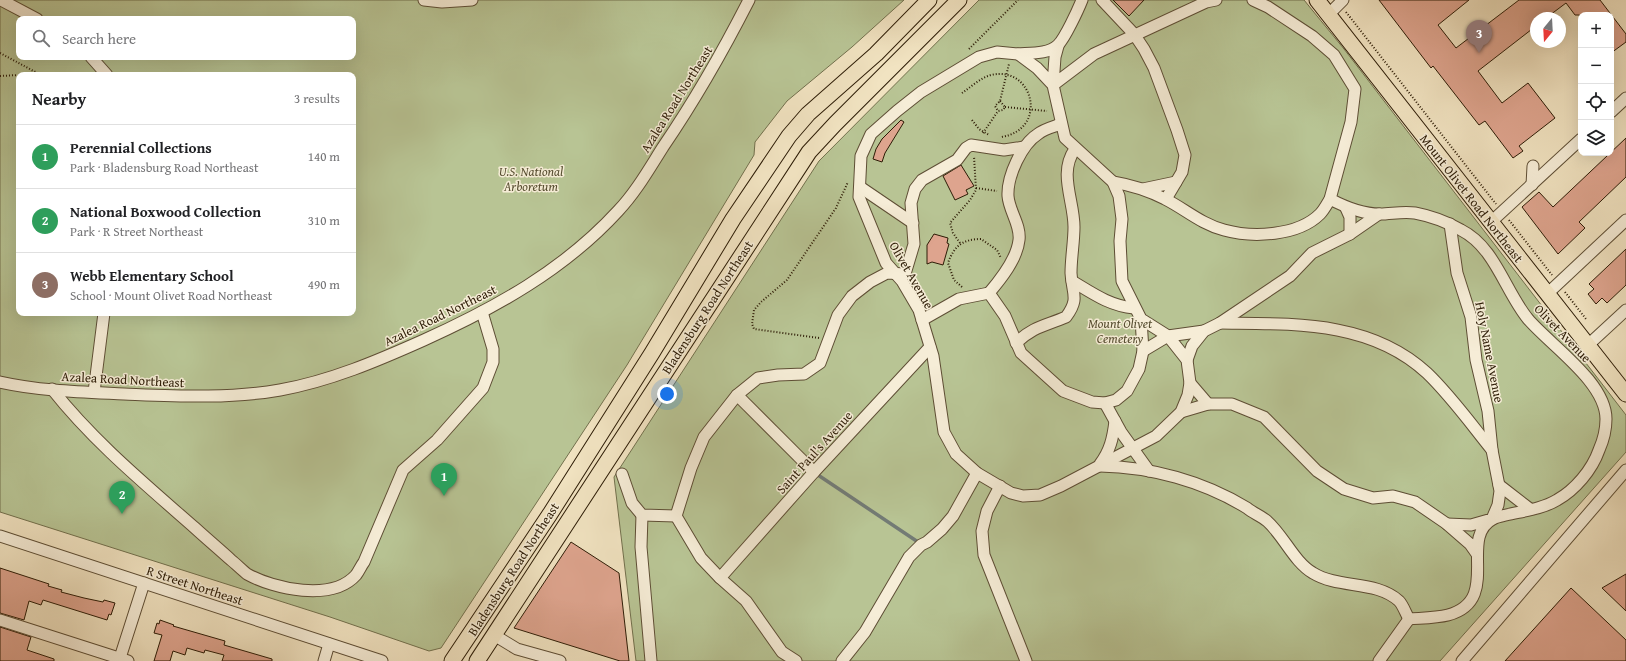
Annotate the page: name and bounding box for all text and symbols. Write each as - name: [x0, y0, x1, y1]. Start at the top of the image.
- north arrow: [1530, 12, 1566, 48]
- map controls: [1578, 12, 1614, 156]
- button: +: [1578, 12, 1614, 48]
- search box: [16, 16, 356, 60]
- pin: 3: [1466, 20, 1492, 53]
- icon: search: [30, 27, 52, 49]
- text: Search here: [62, 28, 136, 49]
- street label: Azalea Road Northeast: [636, 42, 717, 156]
- button: −: [1578, 48, 1614, 84]
- button: locate: [1578, 84, 1614, 120]
- text: Nearby: [32, 86, 86, 111]
- text: 3 results: [294, 89, 340, 108]
- button: layers: [1578, 120, 1614, 156]
- street label: Mount Olivet Road Northeast: [1415, 130, 1528, 267]
- text: Perennial Collections: [70, 137, 212, 158]
- text: 1: [42, 147, 48, 166]
- text: 140 m: [308, 147, 340, 166]
- text: Park · Bladensburg Road Northeast: [70, 158, 259, 177]
- park label: U.S. National Arboretum: [499, 162, 563, 196]
- text: National Boxwood Collection: [70, 201, 261, 222]
- text: 2: [42, 211, 48, 230]
- text: 310 m: [308, 211, 340, 230]
- text: Park · R Street Northeast: [70, 222, 203, 241]
- street label: Bladensburg Road Northeast: [657, 237, 758, 378]
- street label: Olivet Avenue: [885, 238, 939, 312]
- text: Webb Elementary School: [70, 265, 234, 286]
- text: 3: [42, 275, 48, 294]
- text: 490 m: [308, 275, 340, 294]
- street label: Azalea Road Northeast: [381, 280, 500, 351]
- text: School · Mount Olivet Road Northeast: [70, 286, 272, 305]
- street label: Holy Name Avenue: [1470, 300, 1509, 404]
- street label: Olivet Avenue: [1530, 300, 1595, 367]
- park label: Mount Olivet Cemetery: [1088, 314, 1153, 348]
- street label: Azalea Road Northeast: [61, 367, 185, 392]
- your location: [657, 384, 677, 404]
- street label: Saint Paul's Avenue: [772, 407, 857, 498]
- pin: 1: [431, 463, 457, 496]
- pin: 2: [109, 481, 135, 514]
- street label: Bladensburg Road Northeast: [463, 499, 564, 640]
- street label: R Street Northeast: [144, 561, 246, 610]

